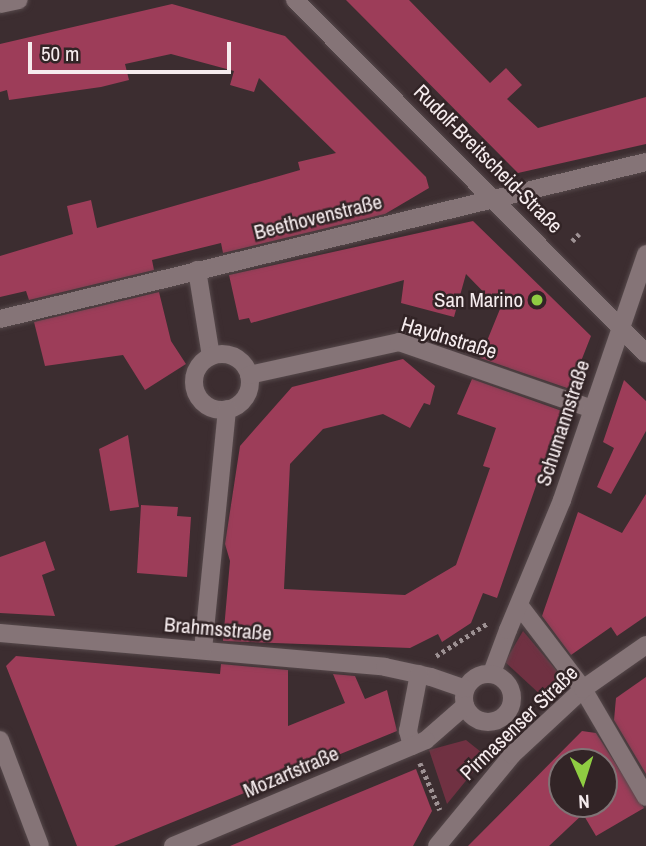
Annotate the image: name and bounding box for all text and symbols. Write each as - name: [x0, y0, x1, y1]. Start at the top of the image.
- scale bar: [32, 28, 234, 72]
- text: 50 m: [41, 39, 79, 68]
- street label: Rudolf-Breitscheid-Straße: [408, 79, 568, 239]
- street label: Beethovenstraße: [251, 189, 385, 245]
- place label: San Marino: [434, 287, 523, 313]
- marker: San Marino: [529, 292, 545, 308]
- street label: Haydnstraße: [398, 312, 500, 364]
- street label: Schumannstraße: [531, 357, 595, 489]
- street label: Brahmsstraße: [163, 612, 273, 646]
- street label: Pirmasenser Straße: [455, 660, 583, 786]
- street label: Mozartstraße: [239, 741, 343, 803]
- north arrow: [548, 748, 618, 818]
- text: N: [578, 789, 590, 815]

